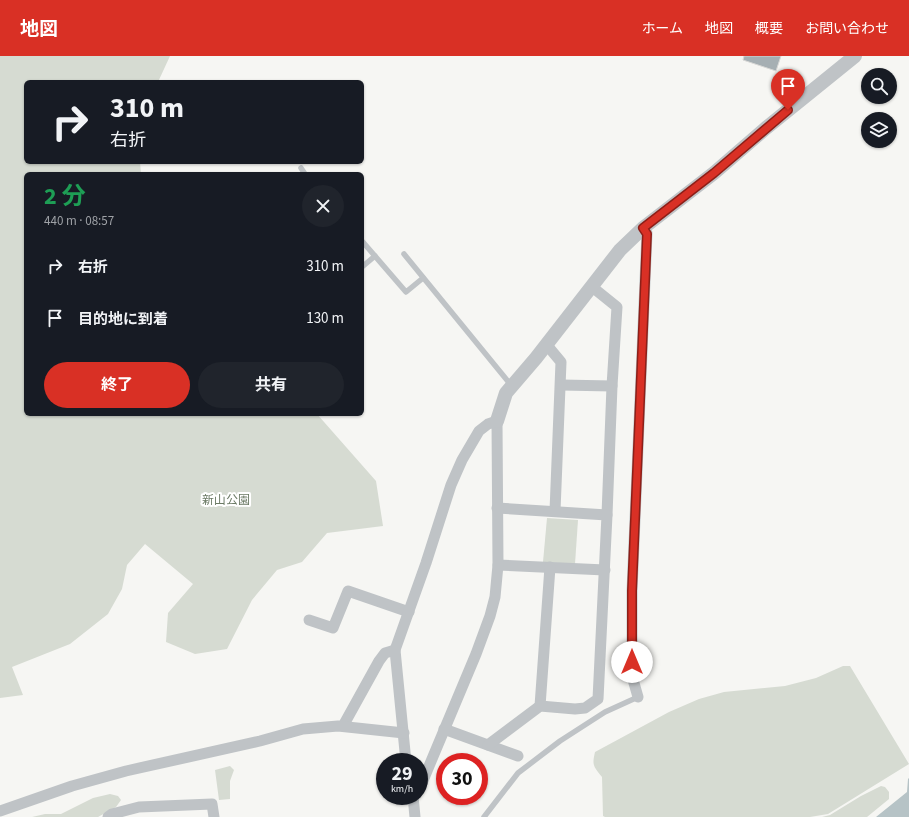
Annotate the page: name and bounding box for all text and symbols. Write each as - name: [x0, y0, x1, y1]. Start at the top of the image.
- text: 地図: [20, 16, 58, 43]
- text: ホーム: [641, 19, 683, 39]
- text: 地図: [705, 19, 733, 39]
- text: 概要: [755, 19, 783, 39]
- text: お問い合わせ: [805, 19, 889, 39]
- map controls: [861, 68, 897, 148]
- button: search: [861, 68, 897, 104]
- pin: [771, 69, 805, 110]
- icon: arrive: [777, 75, 799, 97]
- text: 310 m: [110, 88, 184, 128]
- icon: right: [44, 96, 96, 148]
- button: layers: [861, 112, 897, 148]
- text: 右折: [110, 128, 146, 153]
- text: 2 分: [44, 179, 85, 214]
- button: close: [302, 185, 344, 227]
- text: 440 m · 08:57: [44, 212, 114, 230]
- icon: right: [44, 255, 66, 277]
- text: 310 m: [306, 256, 344, 277]
- text: 右折: [78, 257, 108, 278]
- icon: arrive: [44, 307, 66, 329]
- text: 130 m: [306, 308, 344, 329]
- text: 目的地に到着: [78, 309, 168, 330]
- button: 終了: [44, 362, 190, 408]
- button: 共有: [198, 362, 344, 408]
- park label: 新山公園: [202, 492, 250, 509]
- position arrow: [611, 641, 653, 683]
- speed limit sign: 30: [436, 753, 488, 805]
- text: 29: [391, 760, 413, 788]
- text: km/h: [391, 782, 413, 796]

